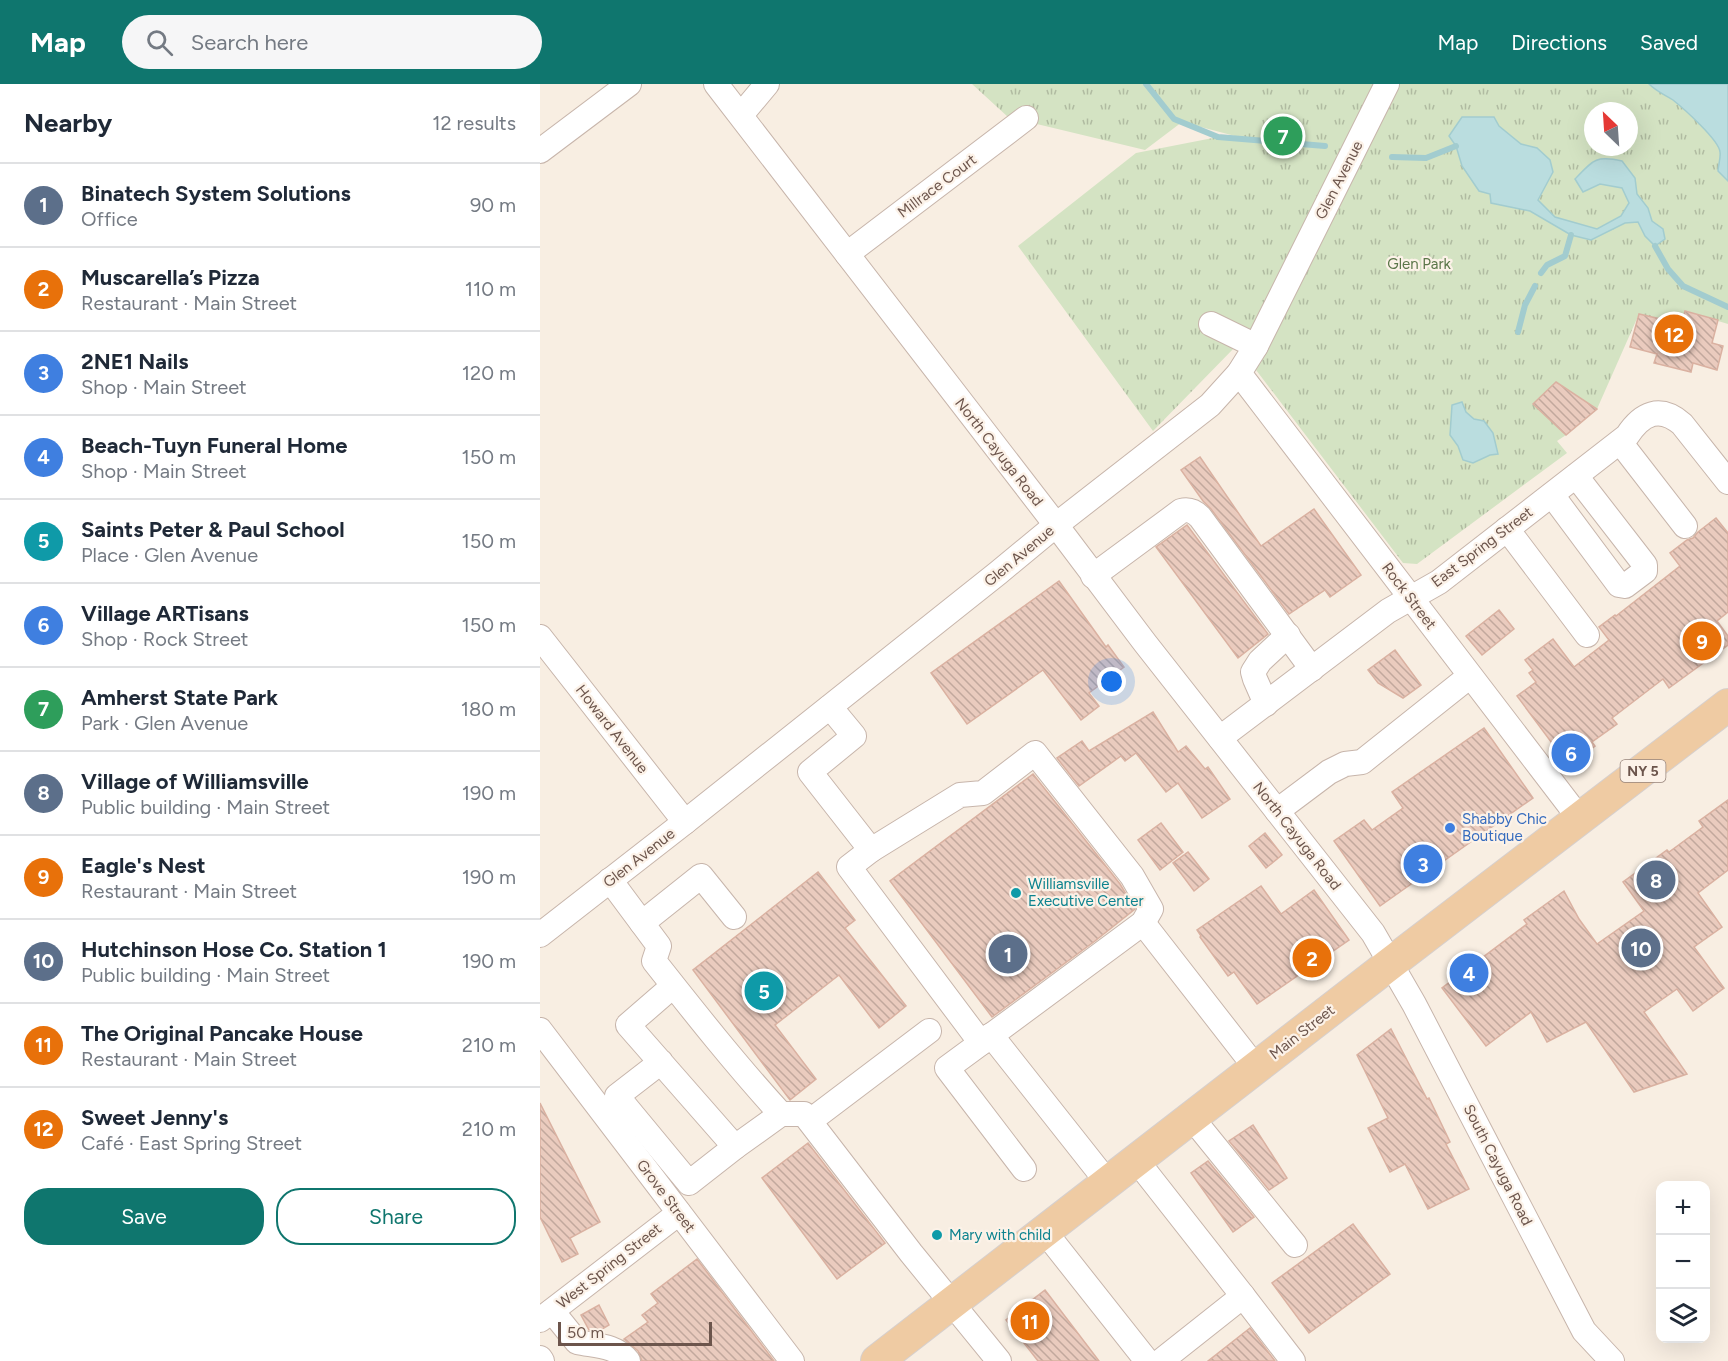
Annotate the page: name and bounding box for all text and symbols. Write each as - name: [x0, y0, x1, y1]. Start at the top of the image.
- search box: [122, 15, 542, 69]
- text: Map: [30, 25, 86, 59]
- icon: search: [143, 26, 176, 59]
- text: Search here: [191, 29, 308, 56]
- text: Map: [1437, 30, 1478, 55]
- text: Directions: [1511, 30, 1607, 55]
- text: Saved: [1640, 30, 1698, 55]
- north arrow: [1584, 102, 1638, 156]
- text: Nearby: [24, 107, 112, 139]
- text: 12 results: [432, 111, 516, 135]
- pin: 7: [1264, 113, 1302, 158]
- street label: Glen Avenue: [1312, 138, 1366, 222]
- street label: Millrace Court: [894, 150, 980, 222]
- text: Binatech System Solutions: [81, 180, 351, 207]
- text: 1: [39, 193, 48, 217]
- text: 90 m: [470, 193, 516, 217]
- text: Office: [81, 207, 138, 231]
- park label: Glen Park: [1387, 255, 1451, 273]
- text: Muscarella’s Pizza: [81, 264, 260, 291]
- text: 2: [38, 277, 49, 301]
- text: 110 m: [465, 277, 516, 301]
- text: Restaurant · Main Street: [81, 291, 297, 315]
- pin: 12: [1654, 312, 1694, 356]
- text: 2NE1 Nails: [81, 348, 188, 375]
- text: 3: [38, 361, 49, 385]
- text: 120 m: [462, 361, 516, 385]
- text: Shop · Main Street: [81, 375, 247, 399]
- street label: North Cayuga Road: [951, 394, 1047, 510]
- text: Beach-Tuyn Funeral Home: [81, 432, 347, 459]
- text: 4: [37, 445, 50, 469]
- text: 150 m: [461, 445, 516, 469]
- text: Shop · Main Street: [81, 459, 247, 483]
- street label: East Spring Street: [1428, 503, 1537, 591]
- text: Saints Peter & Paul School: [81, 516, 345, 543]
- street label: Glen Avenue: [980, 522, 1058, 590]
- text: 5: [38, 529, 49, 553]
- text: 150 m: [461, 529, 516, 553]
- text: Place · Glen Avenue: [81, 543, 258, 567]
- street label: Rock Street: [1378, 559, 1440, 633]
- text: Village ARTisans: [81, 600, 249, 627]
- text: 6: [38, 613, 49, 637]
- text: 150 m: [461, 613, 516, 637]
- pin: 9: [1682, 618, 1722, 664]
- text: Shop · Rock Street: [81, 627, 248, 651]
- your location: [1097, 667, 1126, 696]
- street label: Howard Avenue: [572, 681, 652, 777]
- text: Amherst State Park: [81, 684, 278, 711]
- text: 7: [38, 697, 49, 721]
- text: 180 m: [461, 697, 516, 721]
- text: Park · Glen Avenue: [81, 711, 248, 735]
- pin: 6: [1552, 730, 1590, 776]
- road number: NY 5: [1620, 760, 1666, 782]
- text: Village of Williamsville: [81, 768, 309, 795]
- street label: North Cayuga Road: [1249, 778, 1345, 894]
- text: 8: [37, 781, 50, 805]
- text: 190 m: [462, 781, 516, 805]
- text: Public building · Main Street: [81, 795, 330, 819]
- place label: Shabby Chic Boutique: [1462, 810, 1547, 845]
- marker: Shabby Chic Boutique: [1443, 821, 1457, 835]
- street label: Glen Avenue: [600, 825, 678, 891]
- pin: 3: [1404, 842, 1442, 886]
- text: Eagle's Nest: [81, 852, 206, 879]
- pin: 8: [1636, 858, 1676, 902]
- text: 9: [38, 865, 49, 889]
- text: 190 m: [462, 865, 516, 889]
- place label: Williamsville Executive Center: [1028, 875, 1144, 910]
- text: Restaurant · Main Street: [81, 879, 297, 903]
- marker: Williamsville Executive Center: [1009, 886, 1023, 900]
- pin: 10: [1622, 926, 1660, 970]
- pin: 1: [988, 932, 1028, 976]
- text: Hutchinson Hose Co. Station 1: [81, 936, 387, 963]
- pin: 2: [1292, 936, 1332, 980]
- text: 10: [33, 949, 54, 973]
- text: 190 m: [462, 949, 516, 973]
- pin: 4: [1450, 950, 1488, 996]
- text: Public building · Main Street: [81, 963, 330, 987]
- pin: 5: [744, 968, 784, 1014]
- street label: Main Street: [1266, 1001, 1338, 1063]
- text: The Original Pancake House: [81, 1020, 363, 1047]
- text: 11: [35, 1033, 52, 1057]
- text: 210 m: [462, 1033, 516, 1057]
- text: Restaurant · Main Street: [81, 1047, 297, 1071]
- street label: South Cayuga Road: [1460, 1102, 1536, 1228]
- text: Sweet Jenny's: [81, 1104, 228, 1131]
- text: 12: [33, 1117, 54, 1141]
- text: 210 m: [462, 1117, 516, 1141]
- text: Café · East Spring Street: [81, 1131, 302, 1155]
- street label: Grove Street: [633, 1156, 699, 1236]
- map controls: [1656, 1181, 1710, 1343]
- button: +: [1656, 1181, 1710, 1235]
- button: Save: [24, 1188, 264, 1245]
- button: Share: [276, 1188, 516, 1245]
- street label: West Spring Street: [553, 1219, 665, 1312]
- place label: Mary with child: [949, 1226, 1051, 1244]
- marker: Mary with child: [930, 1228, 944, 1242]
- button: −: [1656, 1235, 1710, 1289]
- button: layers: [1656, 1289, 1710, 1343]
- pin: 11: [1010, 1298, 1050, 1344]
- scale bar: [558, 1319, 712, 1346]
- text: 50 m: [567, 1323, 604, 1342]

